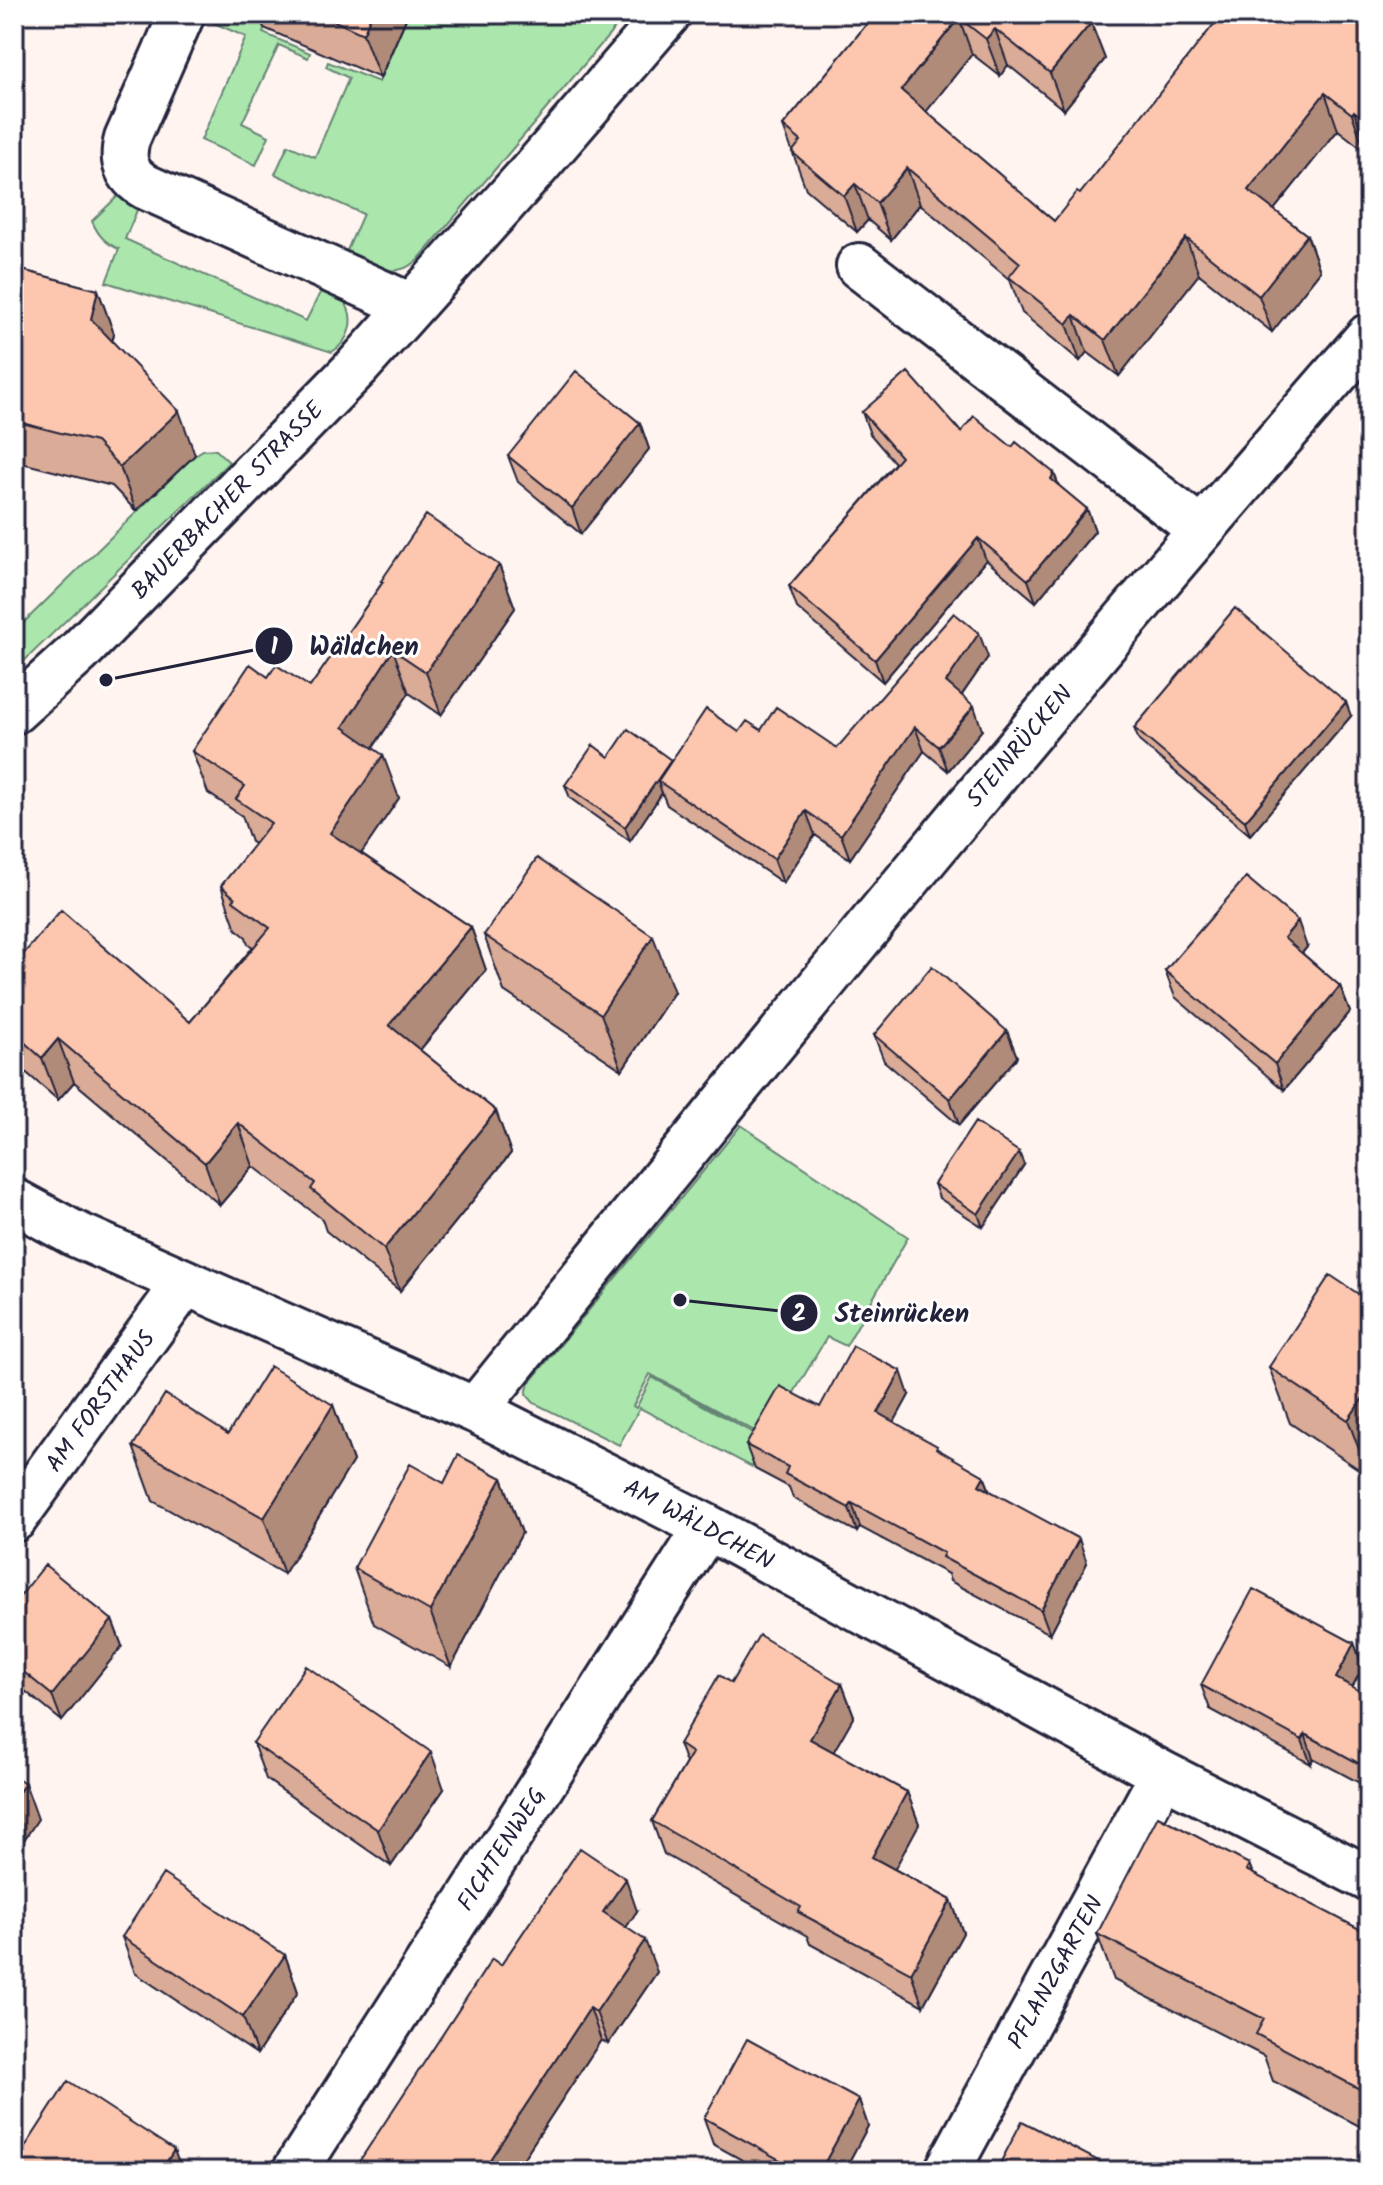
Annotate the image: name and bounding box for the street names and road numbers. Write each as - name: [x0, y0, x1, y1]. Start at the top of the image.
- street label: BAUERBACHER STRASSE: [122, 392, 334, 610]
- street label: STEINRÜCKEN: [957, 677, 1083, 817]
- street label: AM FORSTHAUS: [36, 1322, 166, 1481]
- street label: AM WÄLDCHEN: [616, 1469, 781, 1581]
- street label: FICHTENWEG: [447, 1780, 557, 1920]
- street label: PFLANZGARTEN: [998, 1889, 1115, 2057]

